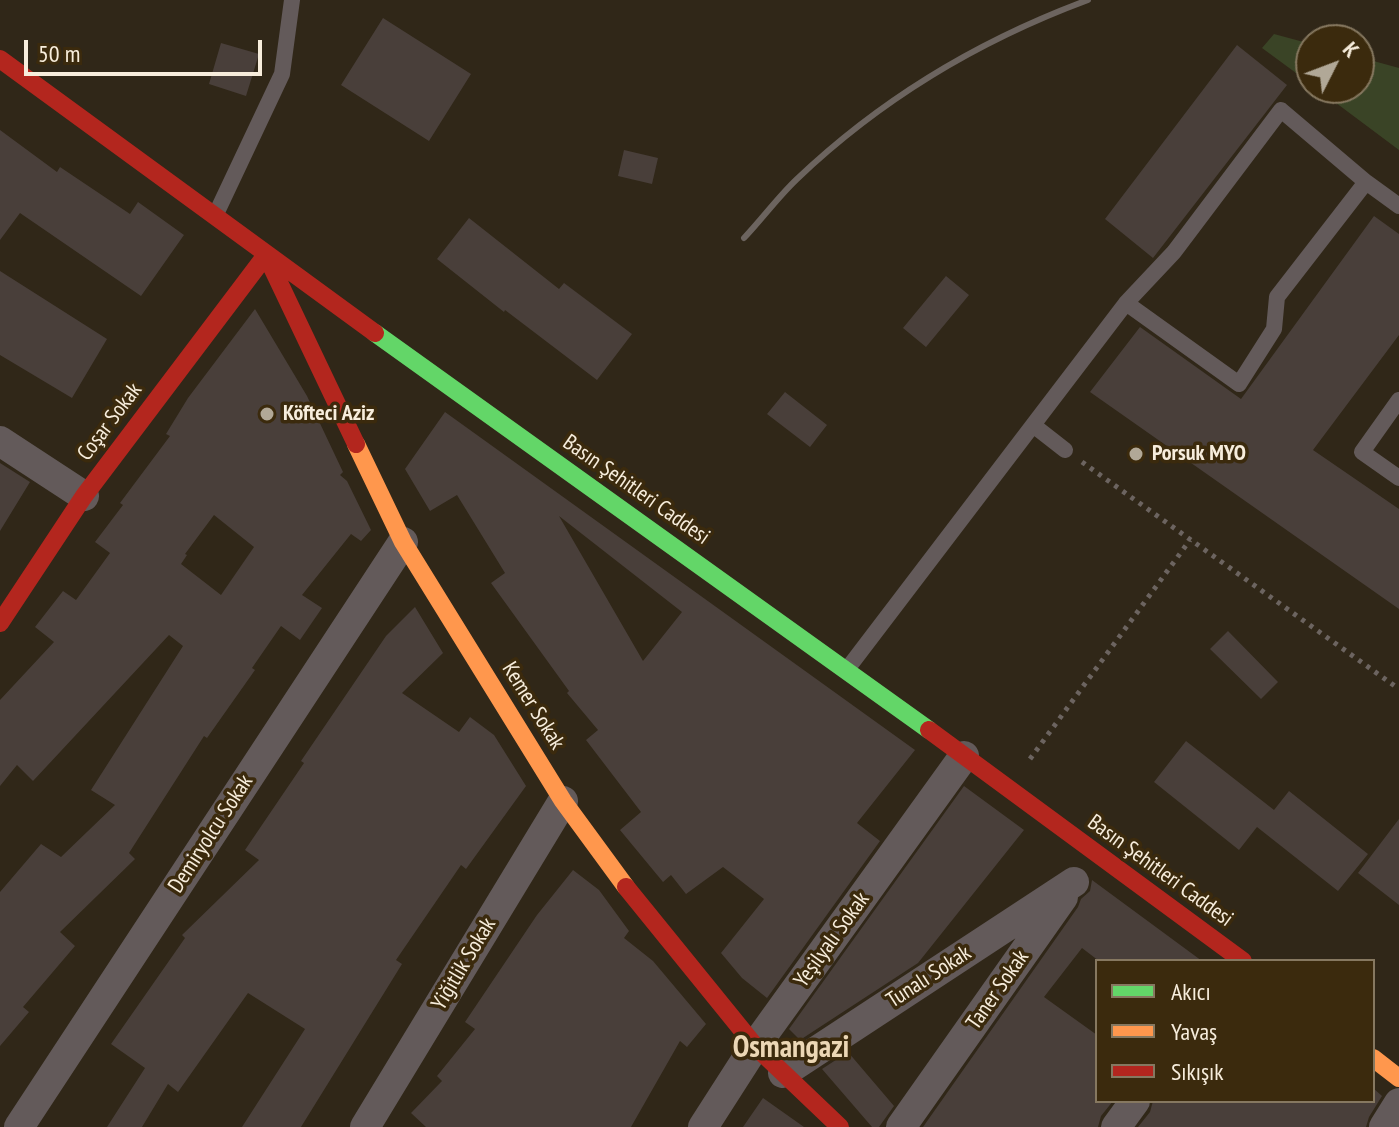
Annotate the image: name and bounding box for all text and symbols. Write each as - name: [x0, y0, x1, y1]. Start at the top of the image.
- scale bar: [28, 24, 266, 74]
- north arrow: [1295, 24, 1375, 104]
- text: K: [1337, 36, 1366, 63]
- text: 50 m: [38, 38, 80, 69]
- street label: Coşar Sokak: [72, 378, 148, 466]
- place label: Köfteci Aziz: [283, 401, 374, 427]
- marker: Köfteci Aziz: [258, 405, 276, 423]
- street label: Basın Şehitleri Caddesi: [557, 429, 715, 551]
- place label: Porsuk MYO: [1152, 441, 1246, 467]
- marker: Porsuk MYO: [1127, 445, 1145, 463]
- street label: Kemer Sokak: [496, 657, 570, 755]
- street label: Demiryolcu Sokak: [163, 770, 259, 898]
- street label: Basın Şehitleri Caddesi: [1082, 809, 1238, 933]
- street label: Yeşilyalı Sokak: [789, 887, 875, 993]
- street label: Yiğitlik Sokak: [426, 913, 502, 1015]
- street label: Tunalı Sokak: [882, 940, 976, 1014]
- street label: Taner Sokak: [961, 945, 1035, 1035]
- legend: [1095, 959, 1375, 1103]
- text: Akıcı: [1171, 976, 1211, 1007]
- text: Yavaş: [1171, 1016, 1217, 1047]
- district label: Osmangazi: [733, 1030, 849, 1066]
- text: Sıkışık: [1171, 1056, 1224, 1087]

